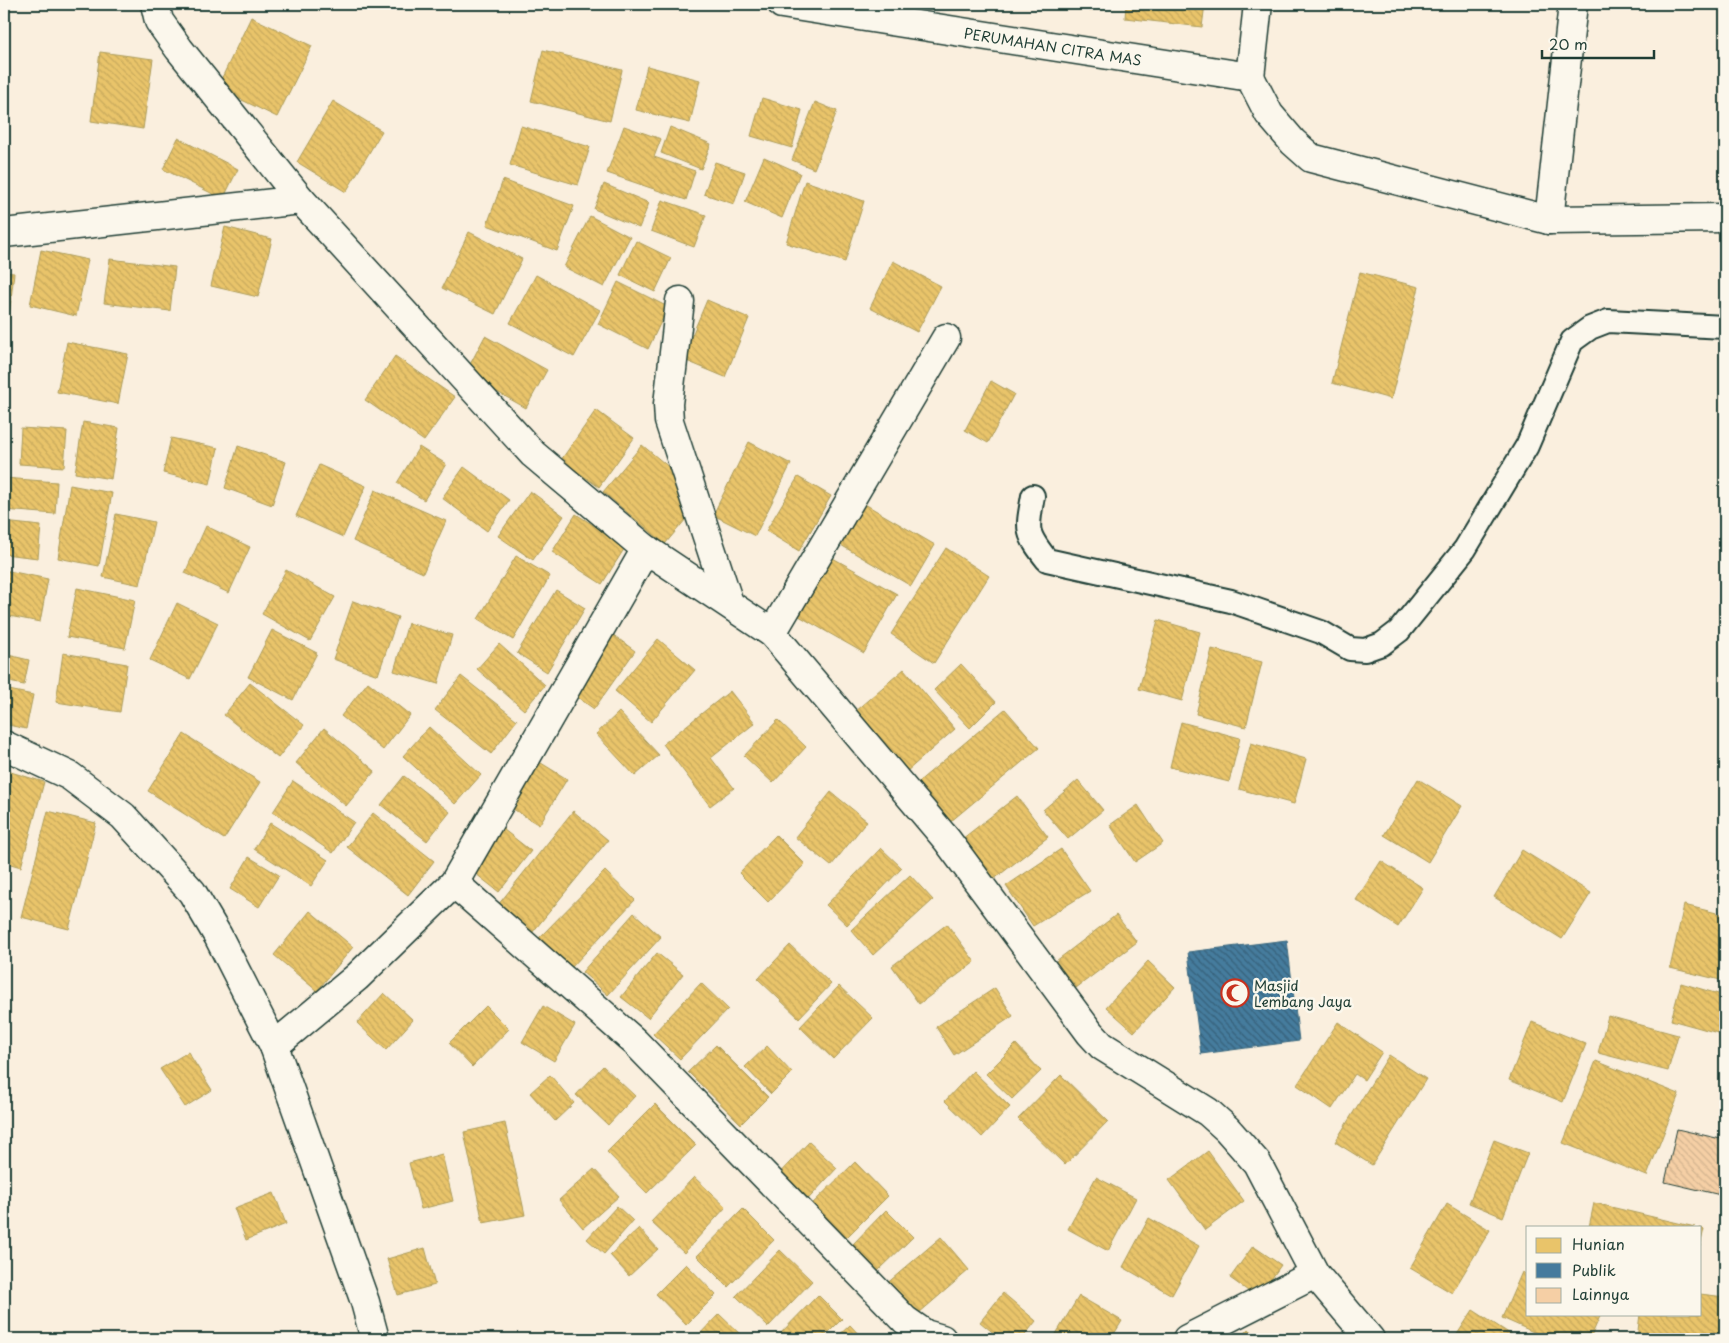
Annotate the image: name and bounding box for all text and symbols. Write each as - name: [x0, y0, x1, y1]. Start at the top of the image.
- street label: PERUMAHAN CITRA MAS: [962, 22, 1143, 70]
- scale bar: [1542, 28, 1654, 60]
- text: 20 m: [1549, 32, 1588, 55]
- place label: Masjid Lembang Jaya: [1254, 975, 1352, 1012]
- mosque icon: Masjid Lembang Jaya: [1220, 978, 1250, 1008]
- legend: [1526, 1226, 1702, 1316]
- text: Hunian: [1572, 1232, 1625, 1255]
- text: Publik: [1572, 1258, 1616, 1281]
- text: Lainnya: [1572, 1282, 1630, 1305]

